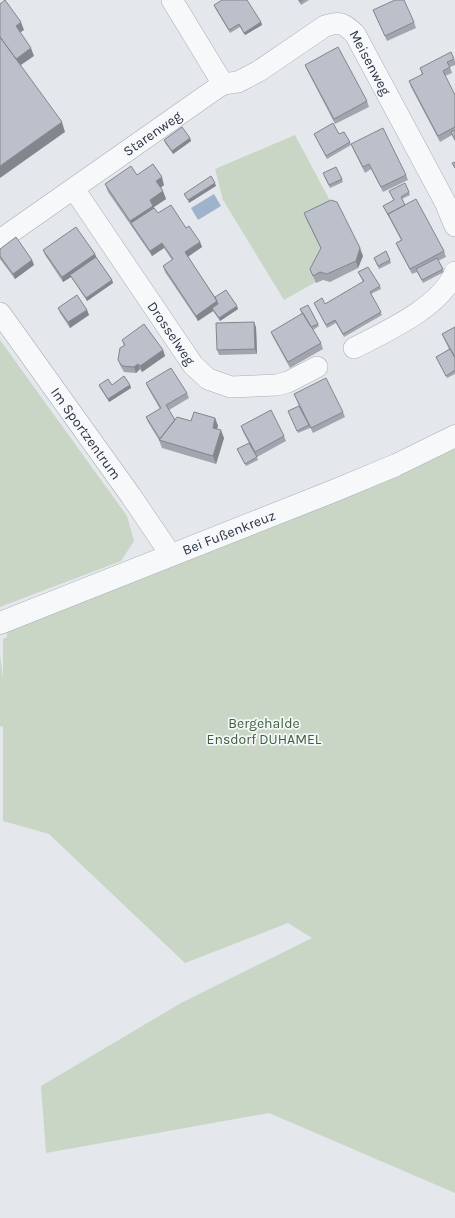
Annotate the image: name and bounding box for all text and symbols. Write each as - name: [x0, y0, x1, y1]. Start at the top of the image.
- street label: Meisenweg: [345, 27, 394, 98]
- street label: Starenweg: [120, 107, 185, 160]
- street label: Drosselweg: [144, 298, 199, 369]
- street label: Im Sportzentrum: [47, 384, 124, 483]
- street label: Bei Fußenkreuz: [180, 507, 278, 559]
- park label: Bergehalde Ensdorf DUHAMEL: [207, 715, 322, 748]

